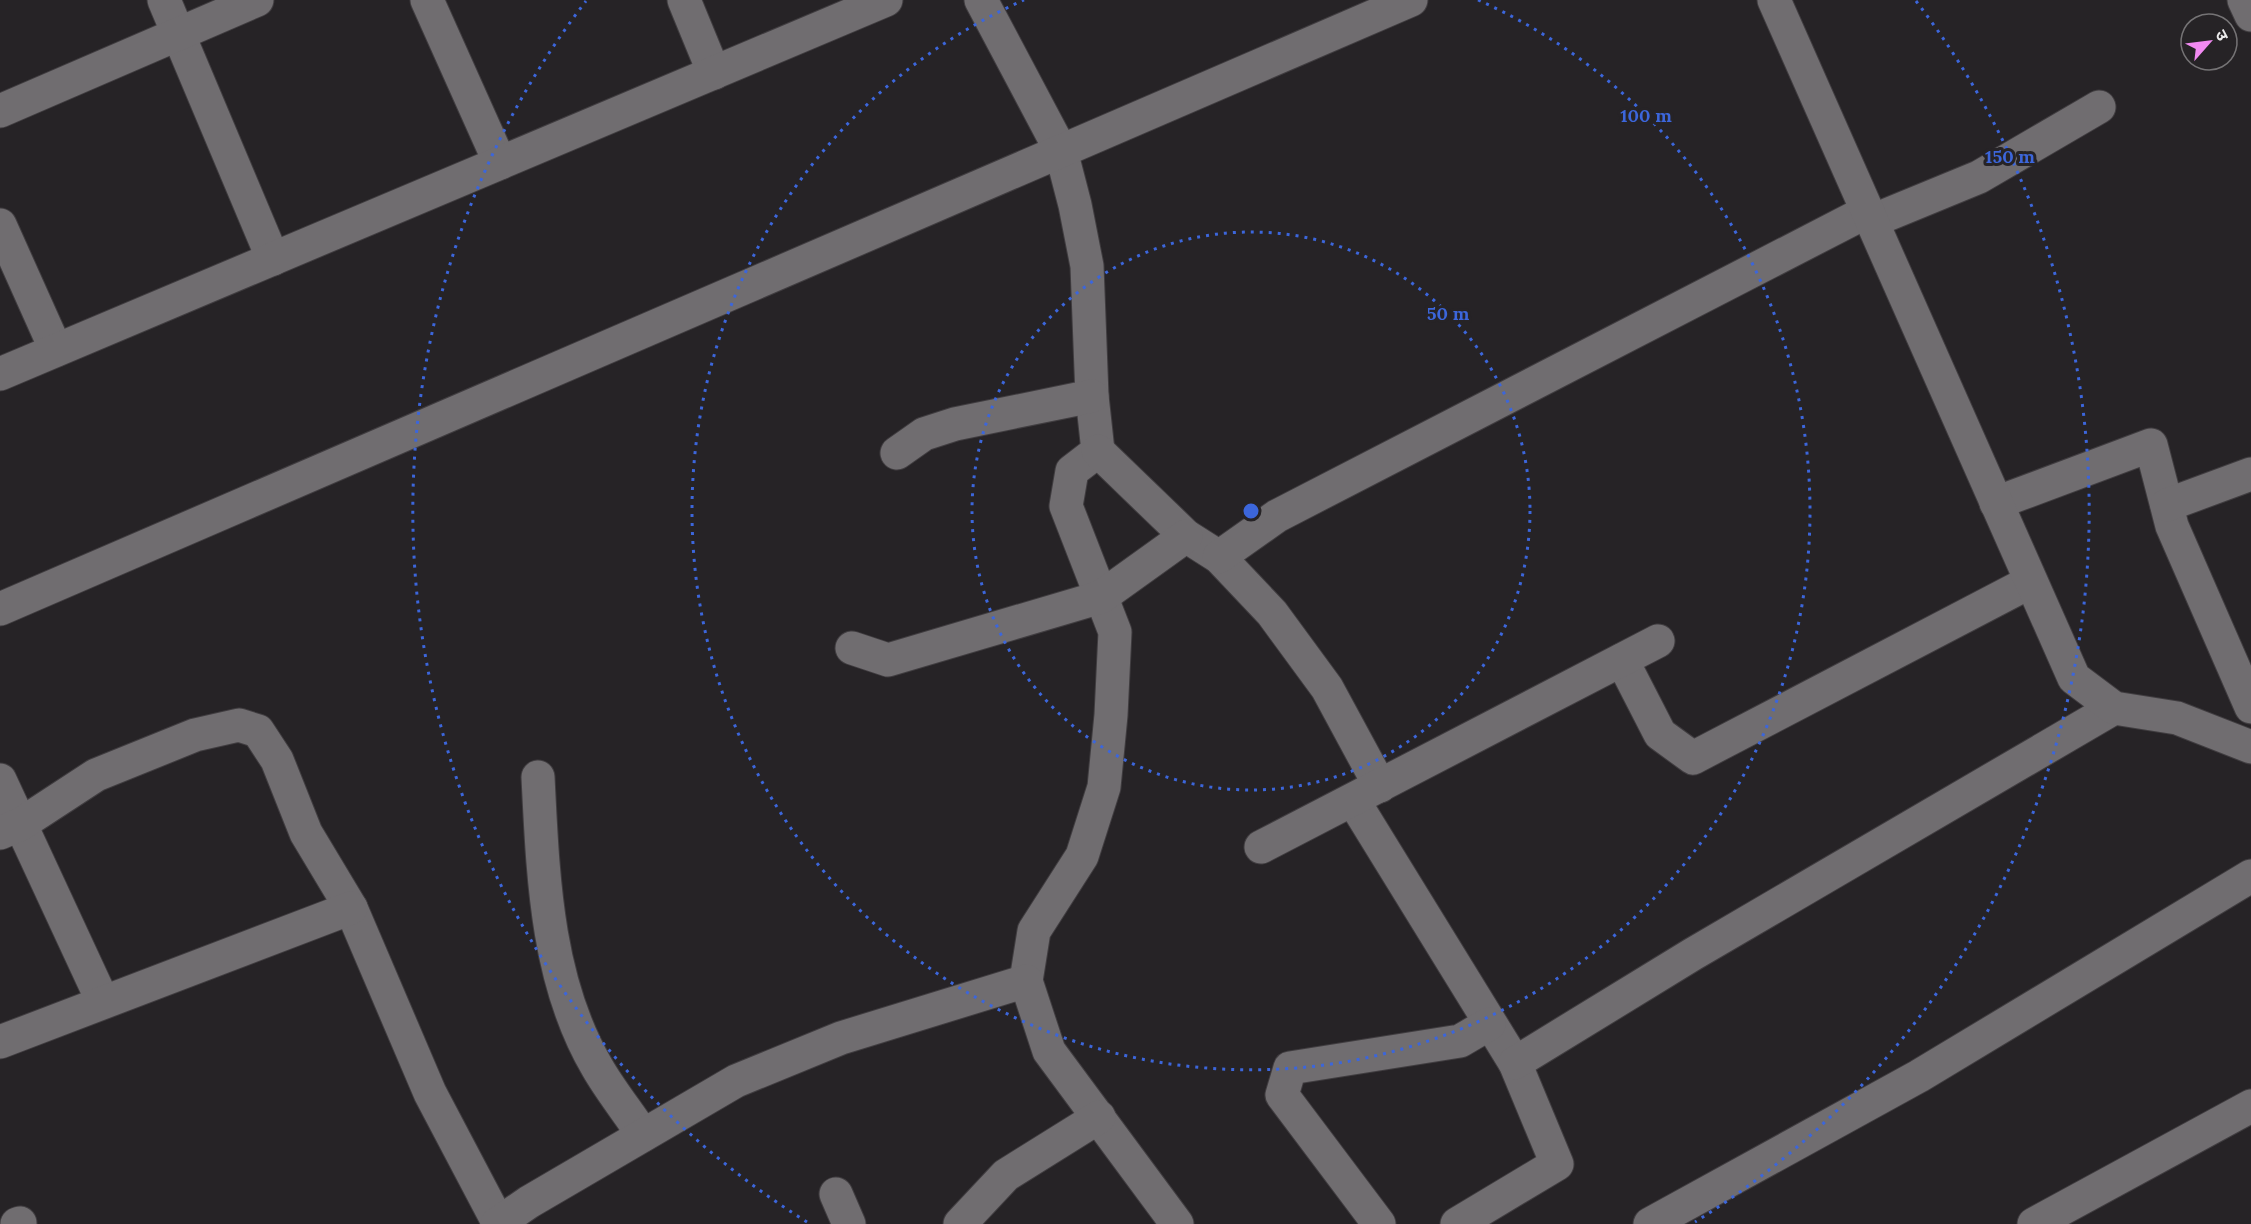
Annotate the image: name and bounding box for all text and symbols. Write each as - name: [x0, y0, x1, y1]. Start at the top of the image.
- north arrow: [2179, 12, 2239, 72]
- text: उ: [2211, 26, 2234, 44]
- text: 100 m: [1620, 104, 1672, 127]
- text: 150 m: [1985, 145, 2035, 168]
- text: 50 m: [1427, 302, 1470, 325]
- centre of rings: [1241, 501, 1261, 521]

